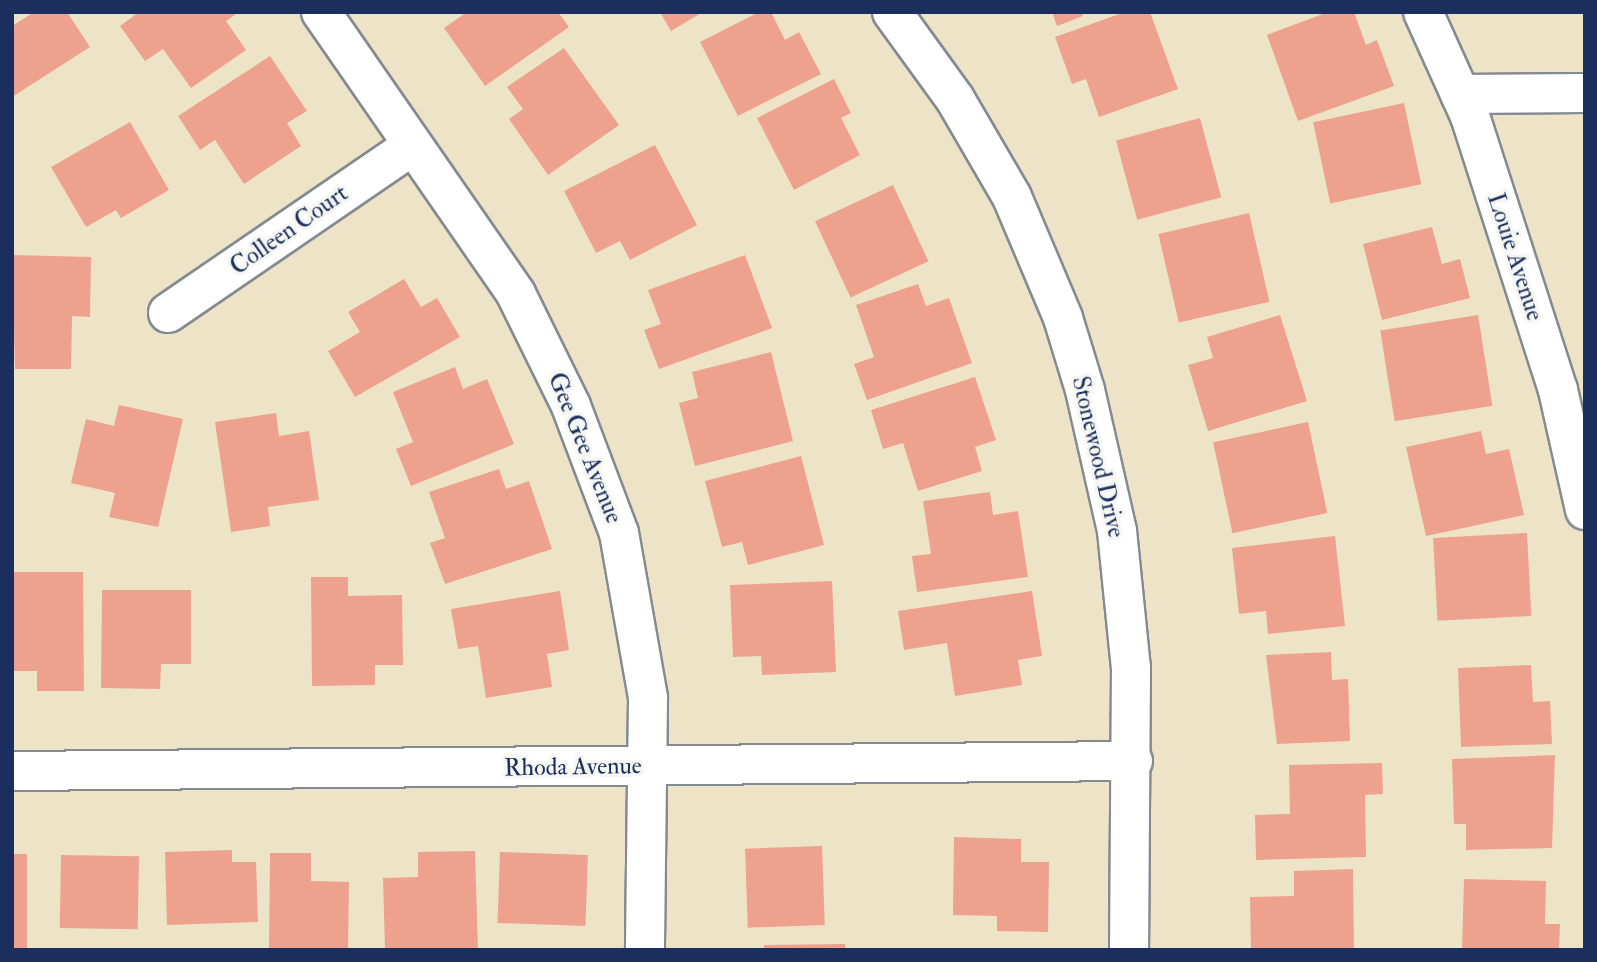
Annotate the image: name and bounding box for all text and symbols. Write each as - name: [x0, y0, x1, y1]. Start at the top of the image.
- street label: Colleen Court: [225, 179, 353, 281]
- street label: Louie Avenue: [1481, 190, 1549, 324]
- street label: Gee Gee Avenue: [542, 368, 628, 528]
- street label: Stonewood Drive: [1065, 374, 1131, 540]
- street label: Rhoda Avenue: [504, 751, 642, 783]

